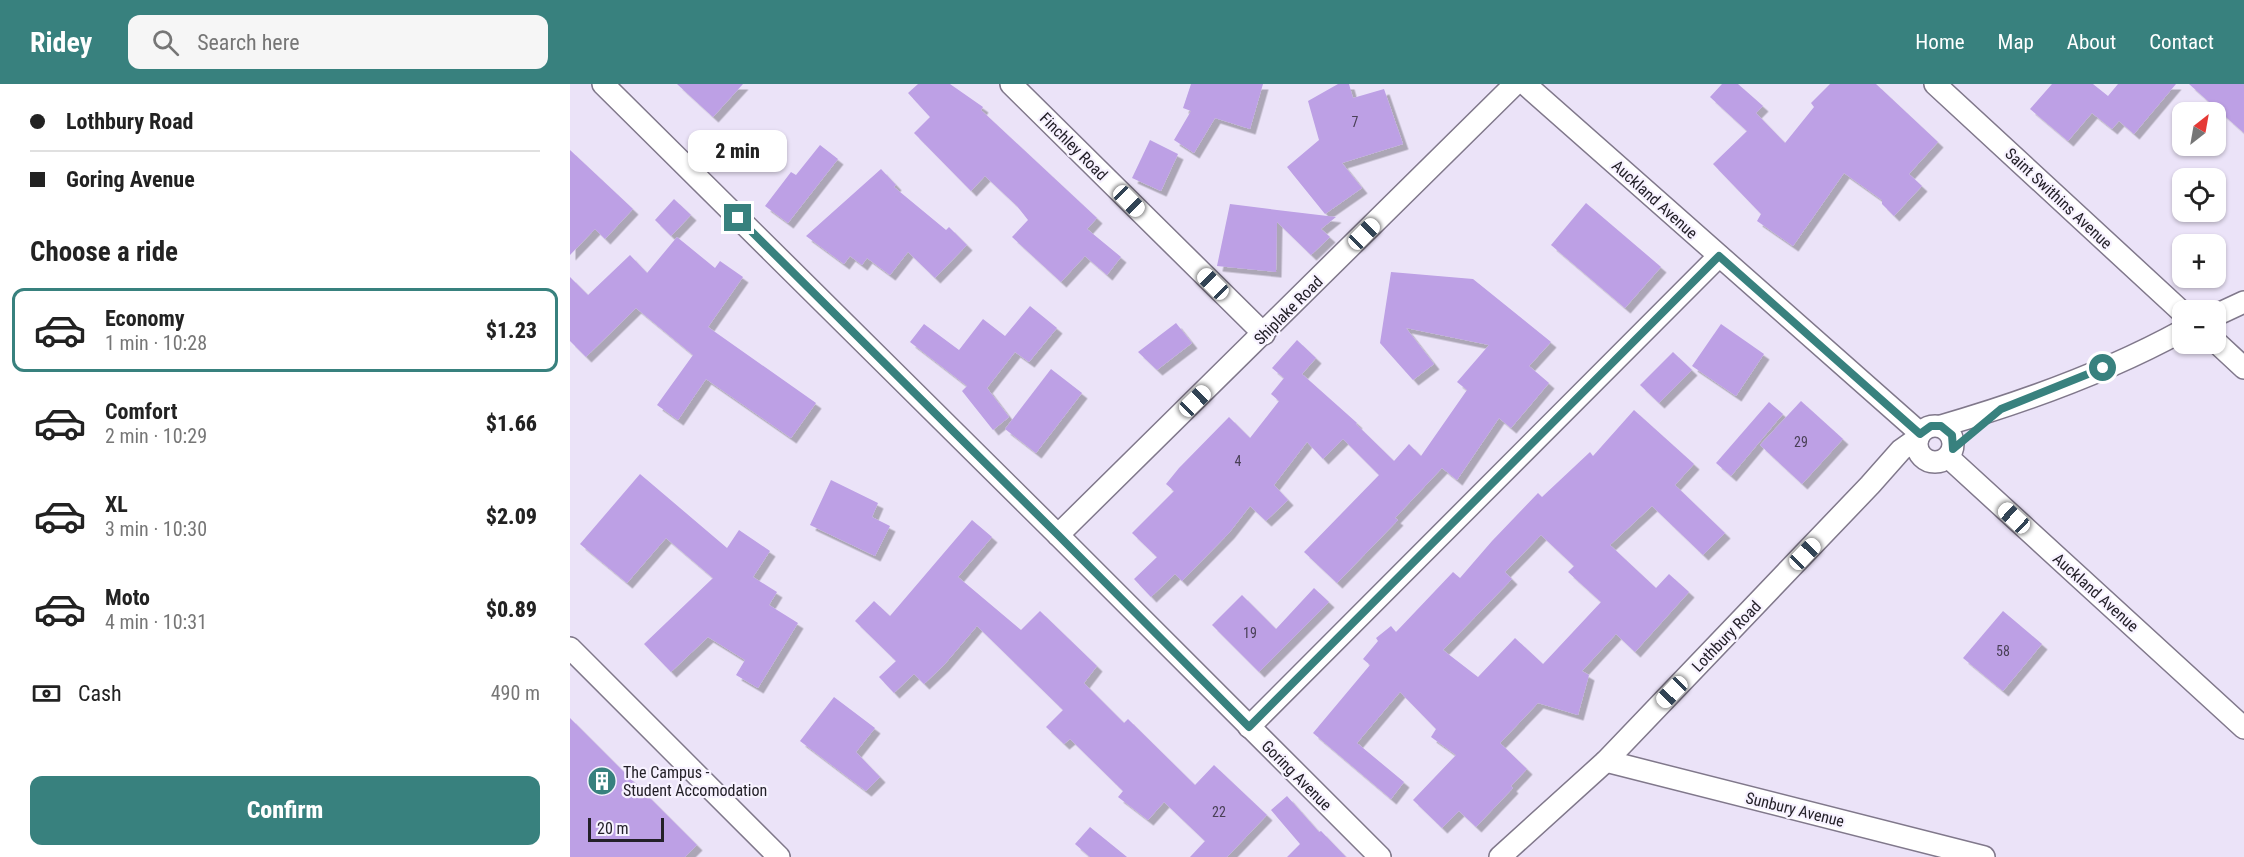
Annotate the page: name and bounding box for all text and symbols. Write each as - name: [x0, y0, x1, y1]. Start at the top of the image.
- search box: [128, 15, 548, 69]
- text: Ridey: [30, 26, 92, 59]
- icon: search: [149, 26, 182, 59]
- text: Search here: [197, 30, 299, 55]
- text: Home: [1915, 30, 1965, 54]
- text: Map: [1998, 30, 2034, 54]
- text: About: [2067, 30, 2116, 54]
- text: Contact: [2149, 30, 2214, 54]
- north arrow: [2172, 102, 2226, 156]
- map controls: [2172, 102, 2226, 354]
- text: Lothbury Road: [66, 109, 194, 134]
- street label: Finchley Road: [1036, 109, 1111, 184]
- house number: 7: [1352, 114, 1359, 130]
- callout: 2 min: [688, 131, 788, 173]
- text: 2 min: [715, 139, 760, 163]
- street label: Saint Swithins Avenue: [2001, 144, 2116, 253]
- street label: Auckland Avenue: [1608, 156, 1701, 243]
- text: Goring Avenue: [66, 167, 195, 192]
- button: locate: [2172, 168, 2226, 222]
- car: [1110, 182, 1148, 220]
- route end: [724, 204, 751, 231]
- car: [1345, 215, 1383, 253]
- button: +: [2172, 234, 2226, 288]
- text: Choose a ride: [30, 236, 178, 268]
- car: [1194, 265, 1232, 303]
- street label: Shiplake Road: [1250, 272, 1327, 349]
- button: −: [2172, 300, 2226, 354]
- icon: car: [33, 303, 87, 357]
- text: Economy: [105, 306, 185, 331]
- text: $1.23: [486, 318, 537, 343]
- text: 1 min · 10:28: [105, 331, 207, 355]
- route start: [2089, 354, 2116, 381]
- car: [1176, 382, 1214, 420]
- icon: car: [33, 396, 87, 450]
- text: Comfort: [105, 399, 178, 424]
- text: $1.66: [486, 411, 537, 436]
- text: 2 min · 10:29: [105, 424, 207, 448]
- house number: 29: [1794, 434, 1808, 450]
- house number: 4: [1235, 453, 1242, 469]
- icon: car: [33, 489, 87, 543]
- text: XL: [105, 492, 128, 517]
- car: [1995, 499, 2033, 537]
- text: $2.09: [486, 504, 537, 529]
- text: 3 min · 10:30: [105, 517, 207, 541]
- car: [1786, 535, 1824, 573]
- street label: Auckland Avenue: [2049, 549, 2142, 636]
- icon: car: [33, 582, 87, 636]
- text: Moto: [105, 585, 150, 610]
- text: $0.89: [486, 597, 537, 622]
- street label: Lothbury Road: [1688, 597, 1765, 676]
- text: 4 min · 10:31: [105, 610, 207, 634]
- house number: 19: [1243, 625, 1257, 641]
- house number: 58: [1996, 643, 2010, 659]
- car: [1653, 673, 1691, 711]
- icon: cash: [30, 677, 63, 710]
- text: Cash: [78, 681, 122, 706]
- text: 490 m: [491, 681, 540, 705]
- street label: Goring Avenue: [1258, 736, 1336, 814]
- place label: The Campus - Student Accomodation: [623, 763, 767, 800]
- building icon: The Campus - Student Accomodation: [586, 765, 618, 797]
- button: Confirm: [30, 776, 540, 845]
- street label: Sunbury Avenue: [1744, 788, 1846, 831]
- house number: 22: [1212, 804, 1226, 820]
- scale bar: [588, 815, 664, 842]
- text: 20 m: [597, 819, 629, 838]

